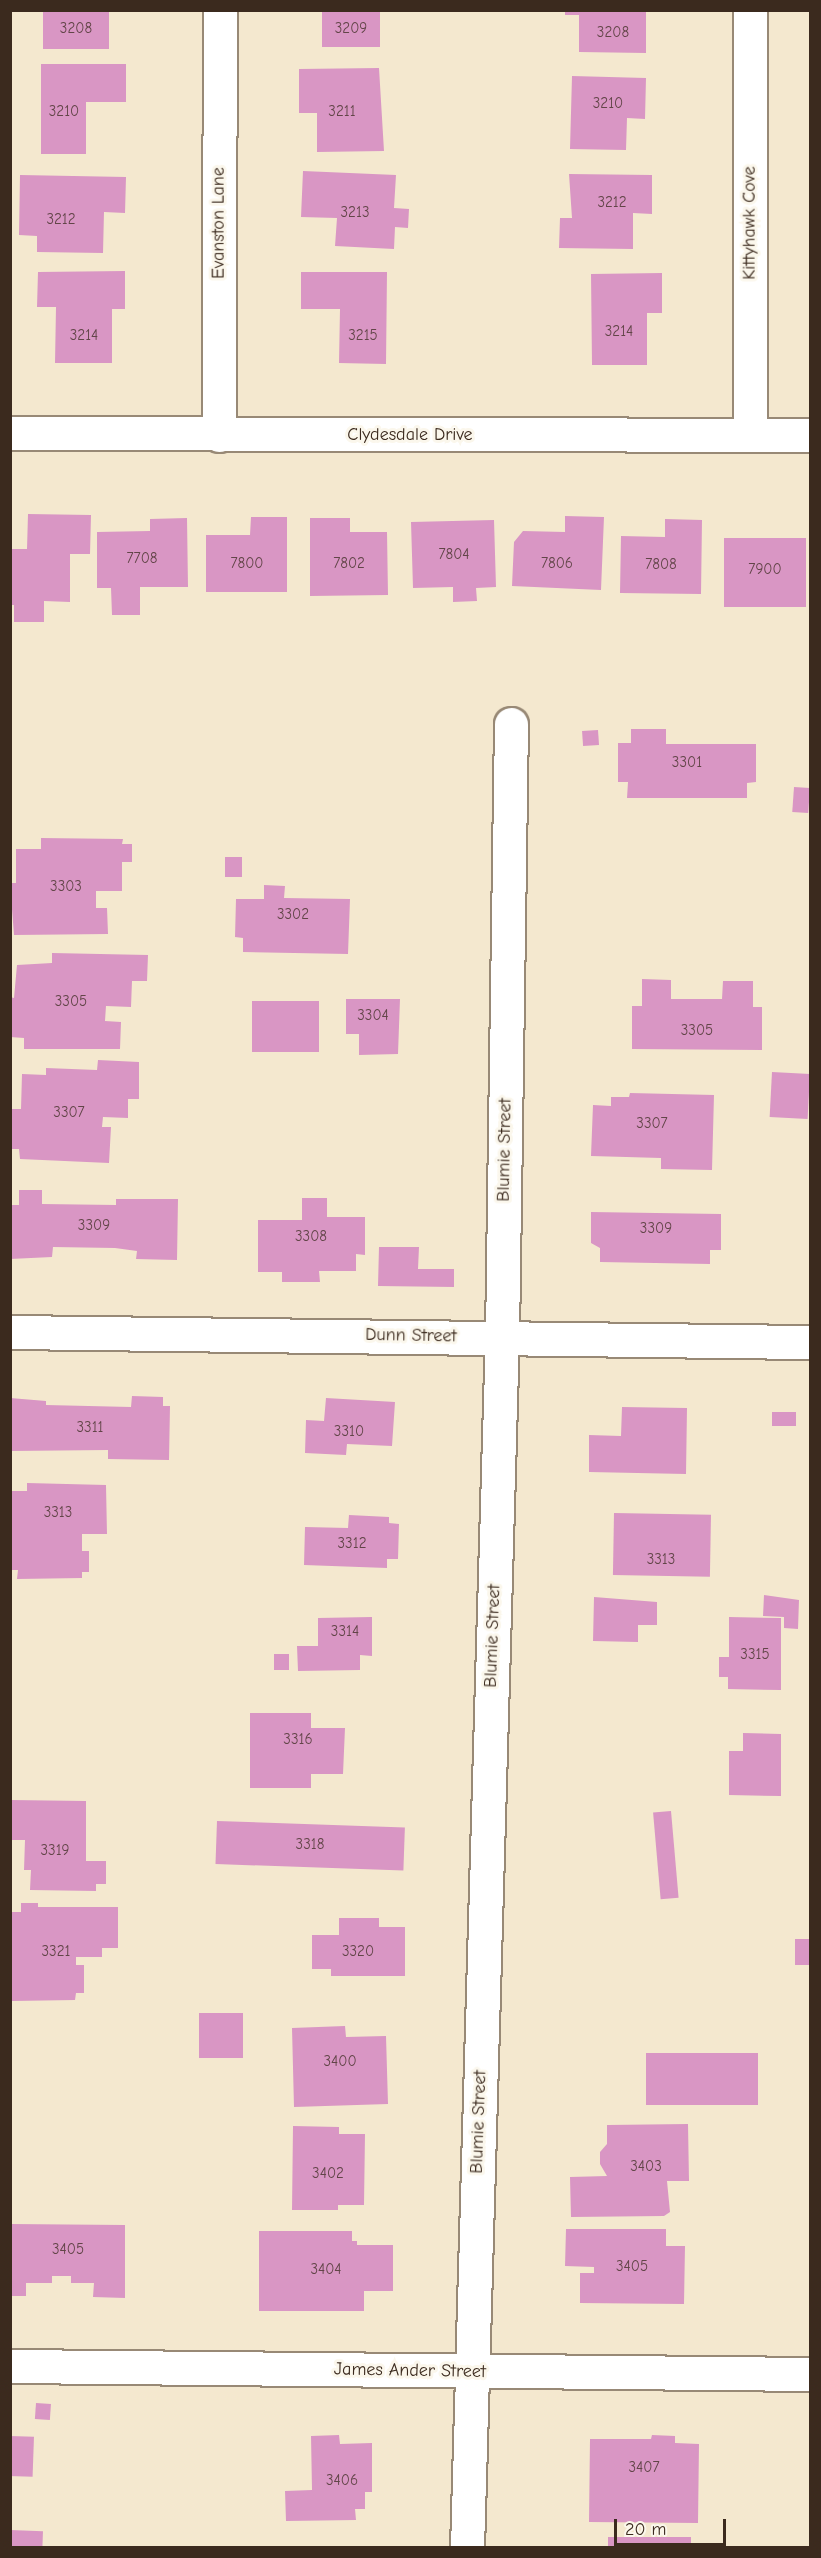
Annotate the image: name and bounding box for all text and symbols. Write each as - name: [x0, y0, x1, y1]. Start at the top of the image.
- house number: 3208: [60, 20, 92, 38]
- house number: 3209: [335, 20, 367, 38]
- house number: 3208: [597, 24, 629, 42]
- house number: 3210: [593, 95, 623, 113]
- house number: 3210: [49, 103, 79, 121]
- house number: 3211: [328, 103, 356, 121]
- street label: Kittyhawk Cove: [739, 166, 761, 280]
- street label: Evanston Lane: [208, 167, 230, 279]
- house number: 3212: [597, 194, 627, 212]
- house number: 3213: [341, 204, 369, 222]
- house number: 3212: [46, 211, 76, 229]
- house number: 3214: [605, 323, 633, 341]
- house number: 3214: [70, 327, 98, 345]
- house number: 3215: [348, 327, 378, 345]
- street label: Clydesdale Drive: [347, 424, 473, 446]
- house number: 7804: [438, 546, 470, 564]
- house number: 7708: [126, 550, 158, 568]
- house number: 7800: [230, 555, 264, 573]
- house number: 7802: [333, 555, 365, 573]
- house number: 7806: [541, 555, 573, 573]
- house number: 7808: [645, 556, 677, 574]
- house number: 7900: [748, 561, 782, 579]
- house number: 3301: [672, 754, 702, 772]
- house number: 3303: [50, 878, 82, 896]
- house number: 3302: [277, 906, 309, 924]
- house number: 3305: [55, 993, 87, 1011]
- house number: 3304: [357, 1007, 389, 1025]
- house number: 3305: [681, 1022, 713, 1040]
- street label: Blumie Street: [493, 1098, 517, 1202]
- house number: 3307: [53, 1104, 85, 1122]
- house number: 3307: [636, 1115, 668, 1133]
- house number: 3309: [78, 1217, 110, 1235]
- house number: 3309: [640, 1220, 672, 1238]
- house number: 3308: [295, 1228, 327, 1246]
- street label: Dunn Street: [365, 1324, 457, 1348]
- house number: 3311: [76, 1419, 104, 1437]
- house number: 3310: [334, 1423, 364, 1441]
- house number: 3313: [44, 1504, 72, 1522]
- house number: 3312: [338, 1535, 366, 1553]
- house number: 3313: [647, 1551, 675, 1569]
- street label: Blumie Street: [480, 1584, 506, 1688]
- house number: 3314: [331, 1623, 359, 1641]
- house number: 3315: [740, 1646, 770, 1664]
- house number: 3316: [283, 1731, 313, 1749]
- house number: 3318: [296, 1836, 324, 1854]
- house number: 3319: [40, 1842, 70, 1860]
- house number: 3321: [42, 1943, 70, 1961]
- house number: 3320: [342, 1943, 374, 1961]
- house number: 3400: [323, 2053, 357, 2071]
- street label: Blumie Street: [466, 2070, 492, 2174]
- house number: 3403: [630, 2158, 662, 2176]
- house number: 3402: [312, 2165, 344, 2183]
- house number: 3405: [52, 2241, 84, 2259]
- house number: 3405: [616, 2258, 648, 2276]
- house number: 3404: [310, 2261, 342, 2279]
- street label: James Ander Street: [334, 2359, 486, 2383]
- house number: 3407: [628, 2459, 660, 2477]
- house number: 3406: [326, 2472, 358, 2490]
- scale bar: [617, 2507, 730, 2545]
- text: 20 m: [625, 2519, 666, 2540]

